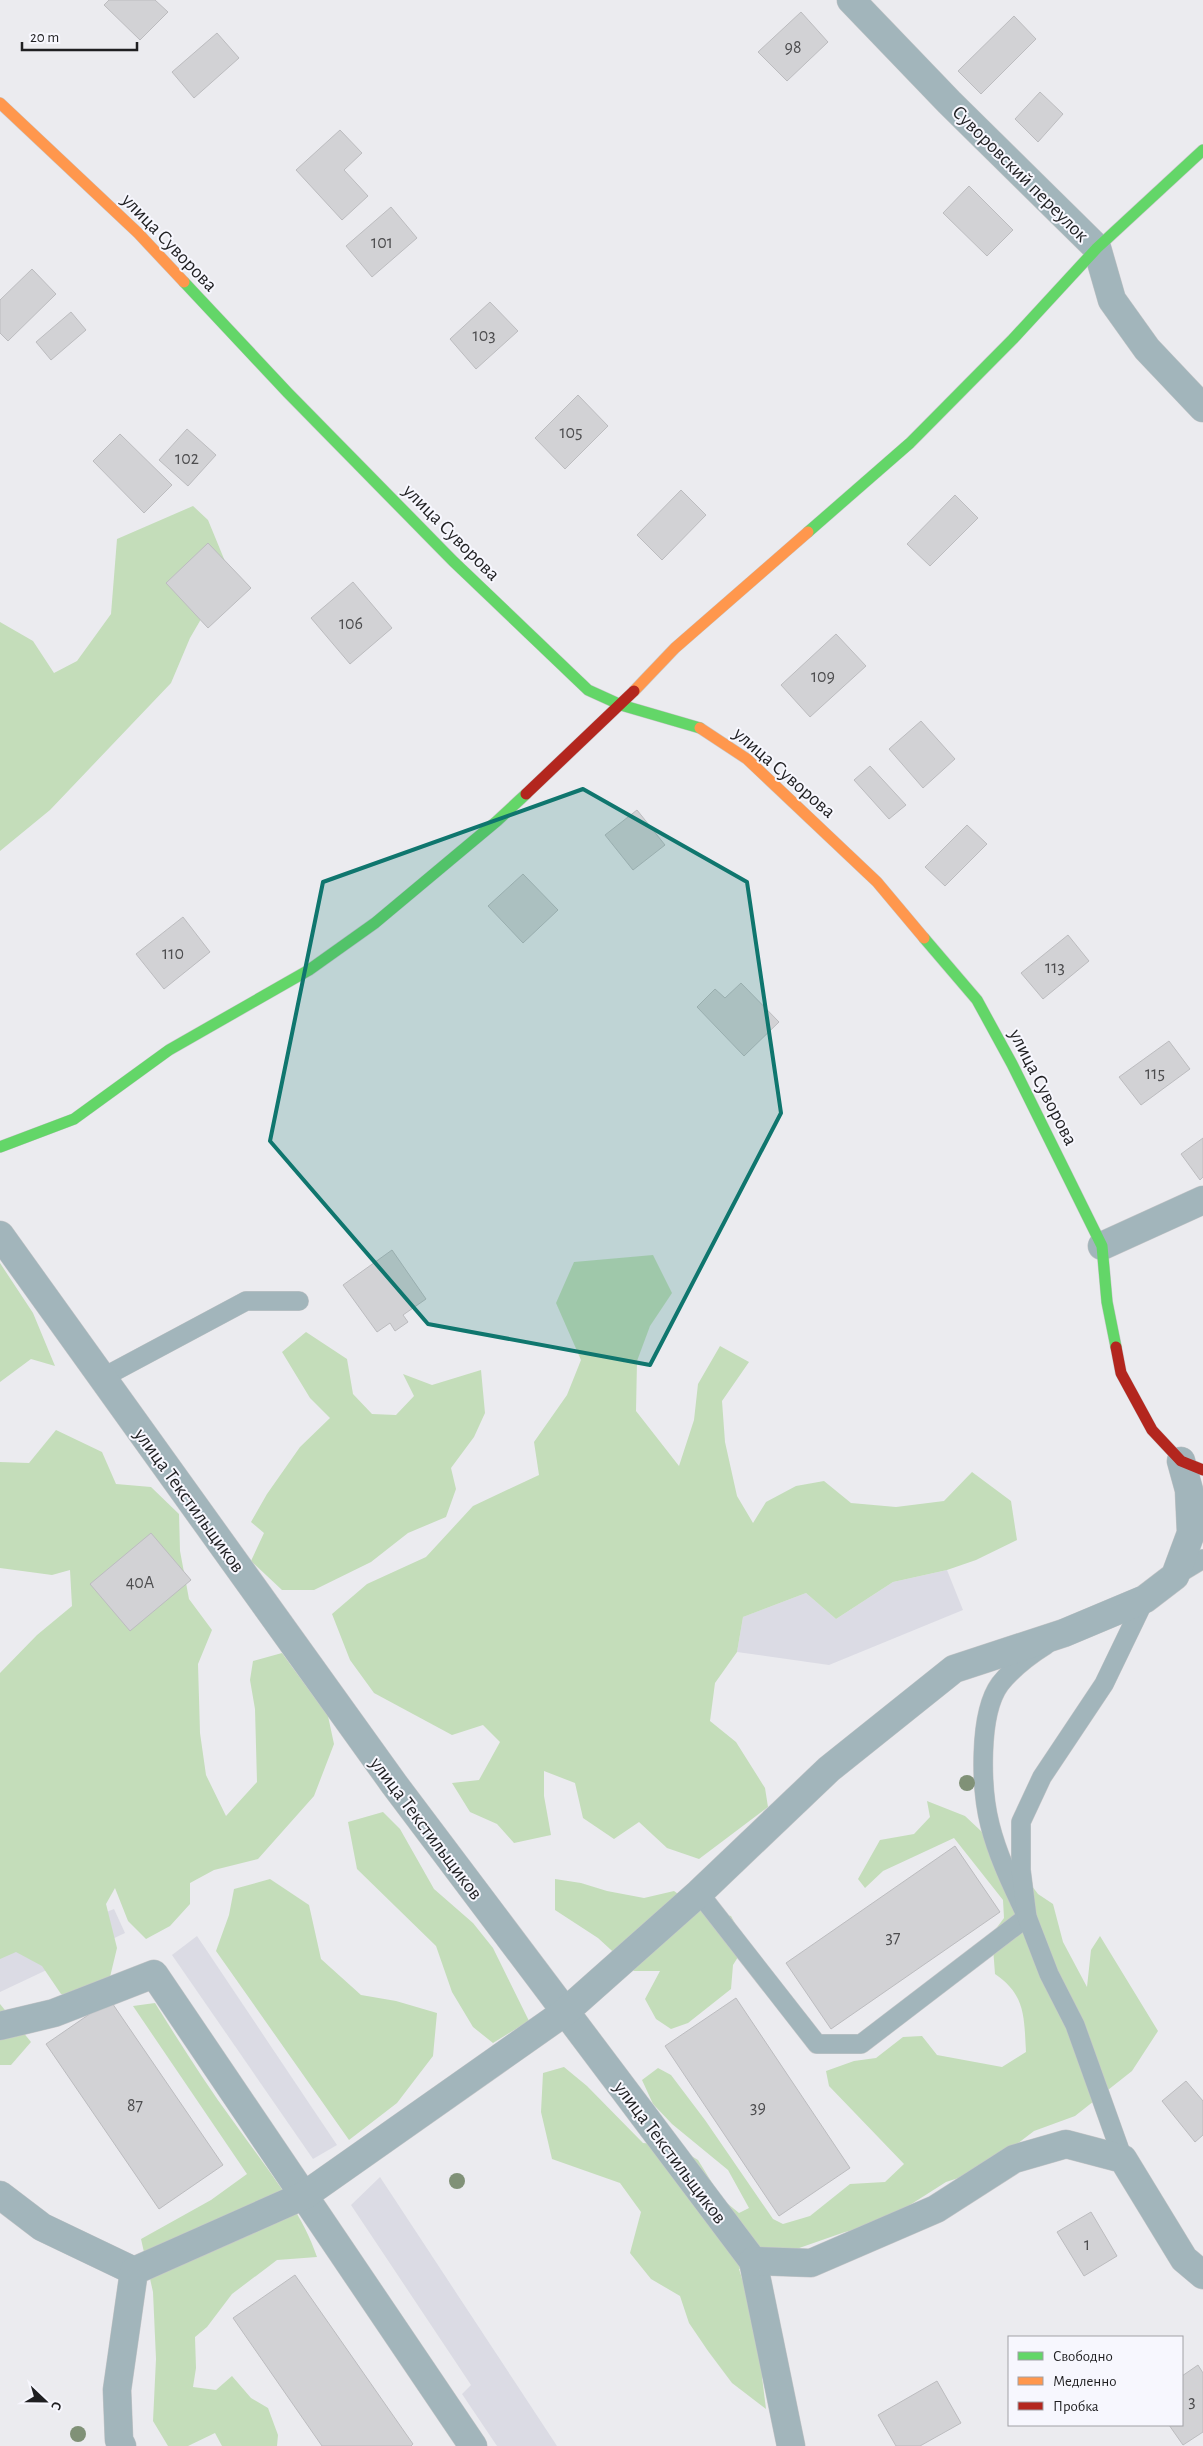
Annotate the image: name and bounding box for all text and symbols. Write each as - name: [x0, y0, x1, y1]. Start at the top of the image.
- scale bar: [22, 20, 138, 52]
- text: 20 m: [30, 30, 59, 45]
- house number: 98: [785, 39, 802, 57]
- street label: Суворовский переулок: [948, 102, 1092, 246]
- street label: улица Суворова: [117, 189, 221, 296]
- house number: 101: [371, 234, 393, 252]
- house number: 103: [472, 327, 496, 345]
- house number: 105: [559, 424, 583, 442]
- house number: 102: [175, 450, 199, 468]
- street label: улица Суворова: [398, 480, 503, 585]
- house number: 106: [339, 615, 363, 633]
- house number: 109: [811, 668, 835, 686]
- street label: улица Суворова: [729, 723, 839, 822]
- house number: 110: [162, 945, 184, 963]
- house number: 113: [1045, 959, 1065, 977]
- street label: улица Суворова: [1005, 1025, 1081, 1149]
- house number: 115: [1145, 1065, 1165, 1083]
- street label: улица Текстильщиков: [130, 1424, 248, 1576]
- house number: 40А: [126, 1574, 155, 1592]
- street label: улица Текстильщиков: [366, 1753, 486, 1904]
- house number: 37: [886, 1929, 900, 1947]
- street label: улица Текстильщиков: [610, 2077, 730, 2228]
- house number: 87: [127, 2097, 143, 2115]
- house number: 39: [750, 2099, 766, 2117]
- house number: 1: [1084, 2236, 1090, 2254]
- legend: [1008, 2336, 1183, 2426]
- text: Свободно: [1053, 2349, 1113, 2364]
- text: Медленно: [1053, 2374, 1117, 2389]
- north arrow: [20, 2376, 70, 2426]
- house number: 3: [1188, 2393, 1196, 2411]
- text: С: [48, 2399, 64, 2412]
- text: Пробка: [1053, 2399, 1099, 2414]

